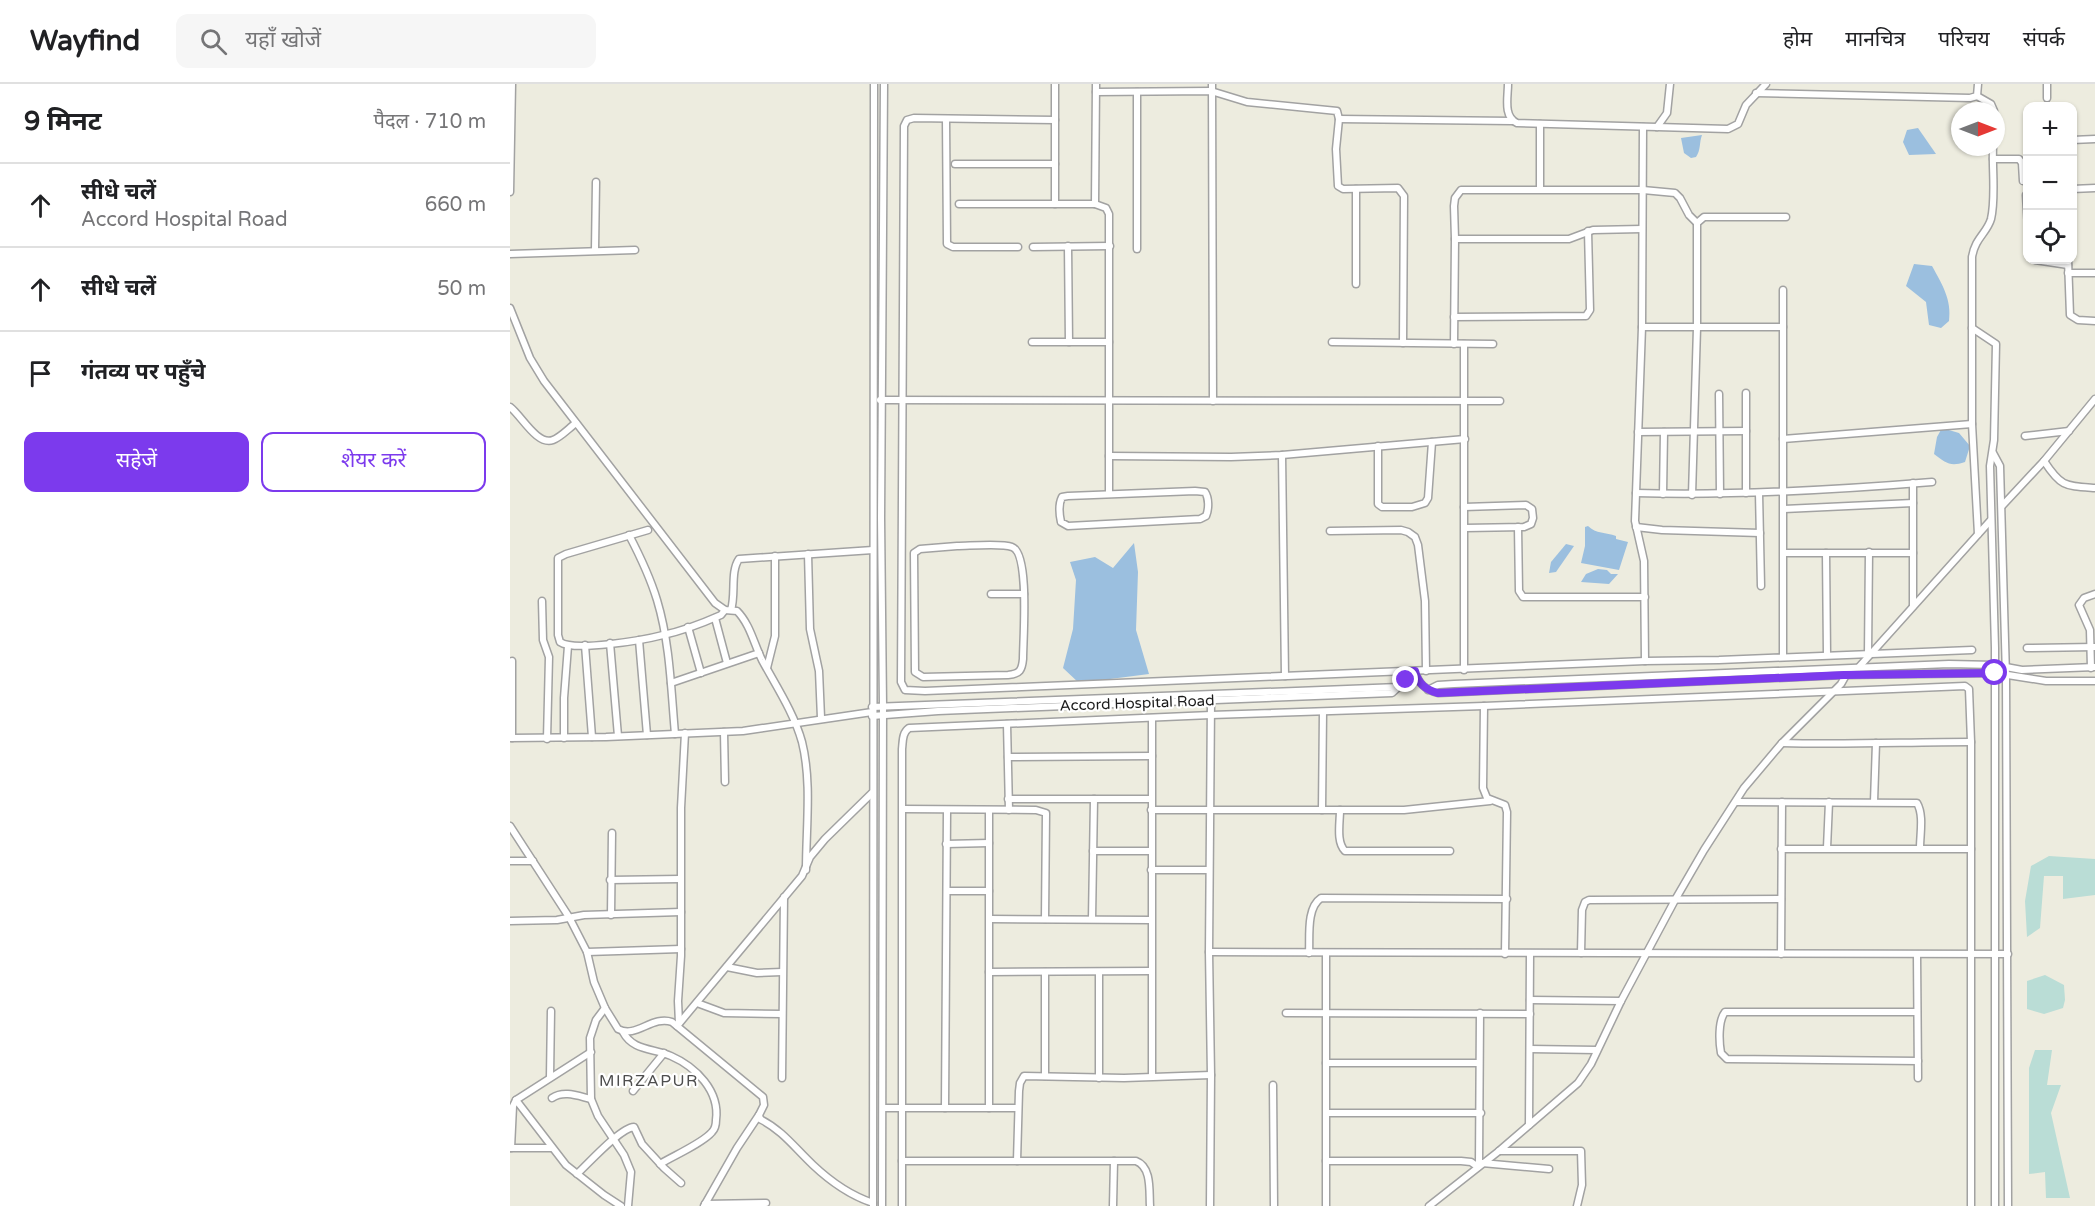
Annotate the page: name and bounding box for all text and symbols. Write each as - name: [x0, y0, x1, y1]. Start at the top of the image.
- search box: [176, 14, 596, 68]
- text: Wayfind: [30, 24, 140, 58]
- icon: search: [197, 25, 230, 58]
- text: यहाँ खोजें: [245, 27, 321, 53]
- text: होम: [1783, 27, 1812, 52]
- text: मानचित्र: [1845, 27, 1905, 52]
- text: परिचय: [1938, 27, 1990, 52]
- text: संपर्क: [2023, 27, 2065, 52]
- north arrow: [1951, 102, 2005, 156]
- map controls: [2023, 102, 2077, 264]
- button: +: [2023, 102, 2077, 156]
- text: 9 मिनट: [24, 106, 102, 137]
- text: पैदल · 710 m: [374, 110, 486, 134]
- button: −: [2023, 156, 2077, 210]
- text: सीधे चलें: [81, 179, 156, 205]
- icon: ahead: [24, 189, 57, 222]
- text: 660 m: [425, 193, 486, 217]
- text: Accord Hospital Road: [81, 208, 288, 232]
- button: locate: [2023, 210, 2077, 264]
- icon: ahead: [24, 273, 57, 306]
- text: सीधे चलें: [81, 275, 156, 301]
- text: 50 m: [437, 277, 486, 301]
- icon: arrive: [24, 357, 57, 390]
- text: गंतव्य पर पहुँचे: [81, 359, 206, 385]
- button: सहेजें: [24, 432, 249, 492]
- button: शेयर करें: [261, 432, 486, 492]
- route start: [1981, 659, 2007, 685]
- route end: [1392, 666, 1418, 692]
- street label: Accord Hospital Road: [1059, 691, 1215, 715]
- district label: MIRZAPUR: [599, 1071, 699, 1091]

